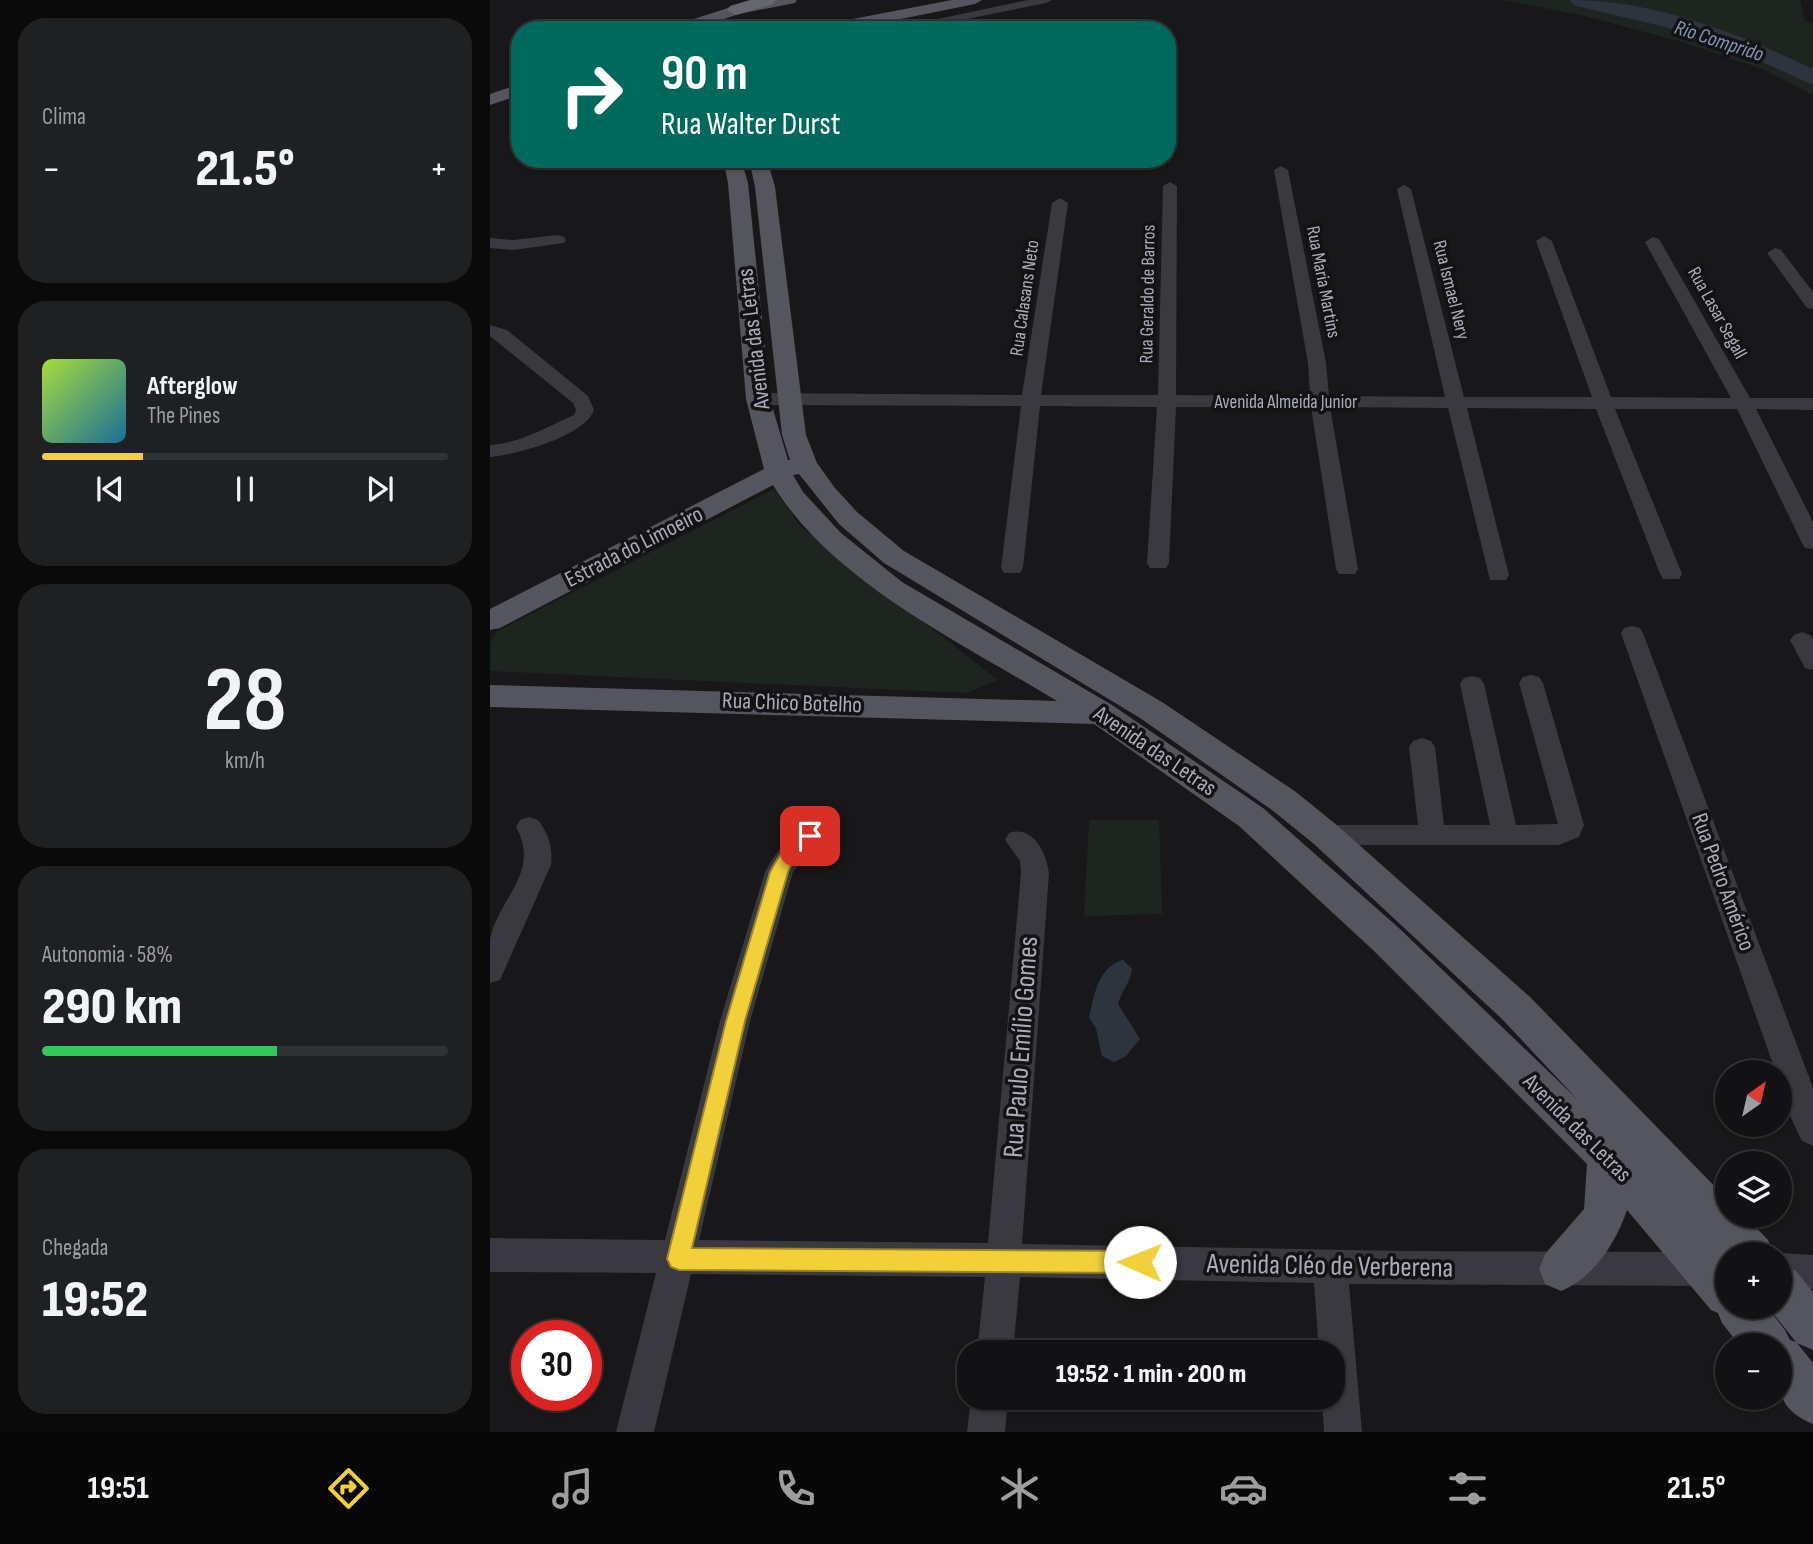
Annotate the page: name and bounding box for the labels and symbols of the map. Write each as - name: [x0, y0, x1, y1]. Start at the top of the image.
- water label: Rio Comprido: [1671, 15, 1767, 67]
- street label: Rua Geraldo de Barros: [1135, 224, 1161, 364]
- street label: Rua Maria Martins: [1301, 224, 1345, 340]
- street label: Rua Calasans Neto: [1005, 238, 1045, 358]
- street label: Rua Ismael Nery: [1428, 238, 1475, 343]
- street label: Rua Lasar Segall: [1682, 263, 1752, 363]
- street label: Avenida das Letras: [731, 267, 777, 412]
- street label: Avenida Almeida Junior: [1213, 391, 1358, 414]
- street label: Estrada do Limoeiro: [560, 500, 708, 594]
- street label: Rua Chico Botelho: [722, 687, 862, 719]
- street label: Avenida das Letras: [1088, 699, 1222, 802]
- pin: [780, 806, 840, 866]
- street label: Rua Pedro Américo: [1685, 809, 1761, 955]
- street label: Rua Paulo Emílio Gomes: [997, 935, 1045, 1159]
- north arrow: [1715, 1060, 1792, 1138]
- street label: Avenida das Letras: [1516, 1067, 1637, 1188]
- position arrow: [1103, 1225, 1177, 1299]
- street label: Avenida Cléo de Verberena: [1205, 1247, 1454, 1285]
- speed limit sign: 30: [511, 1320, 602, 1411]

